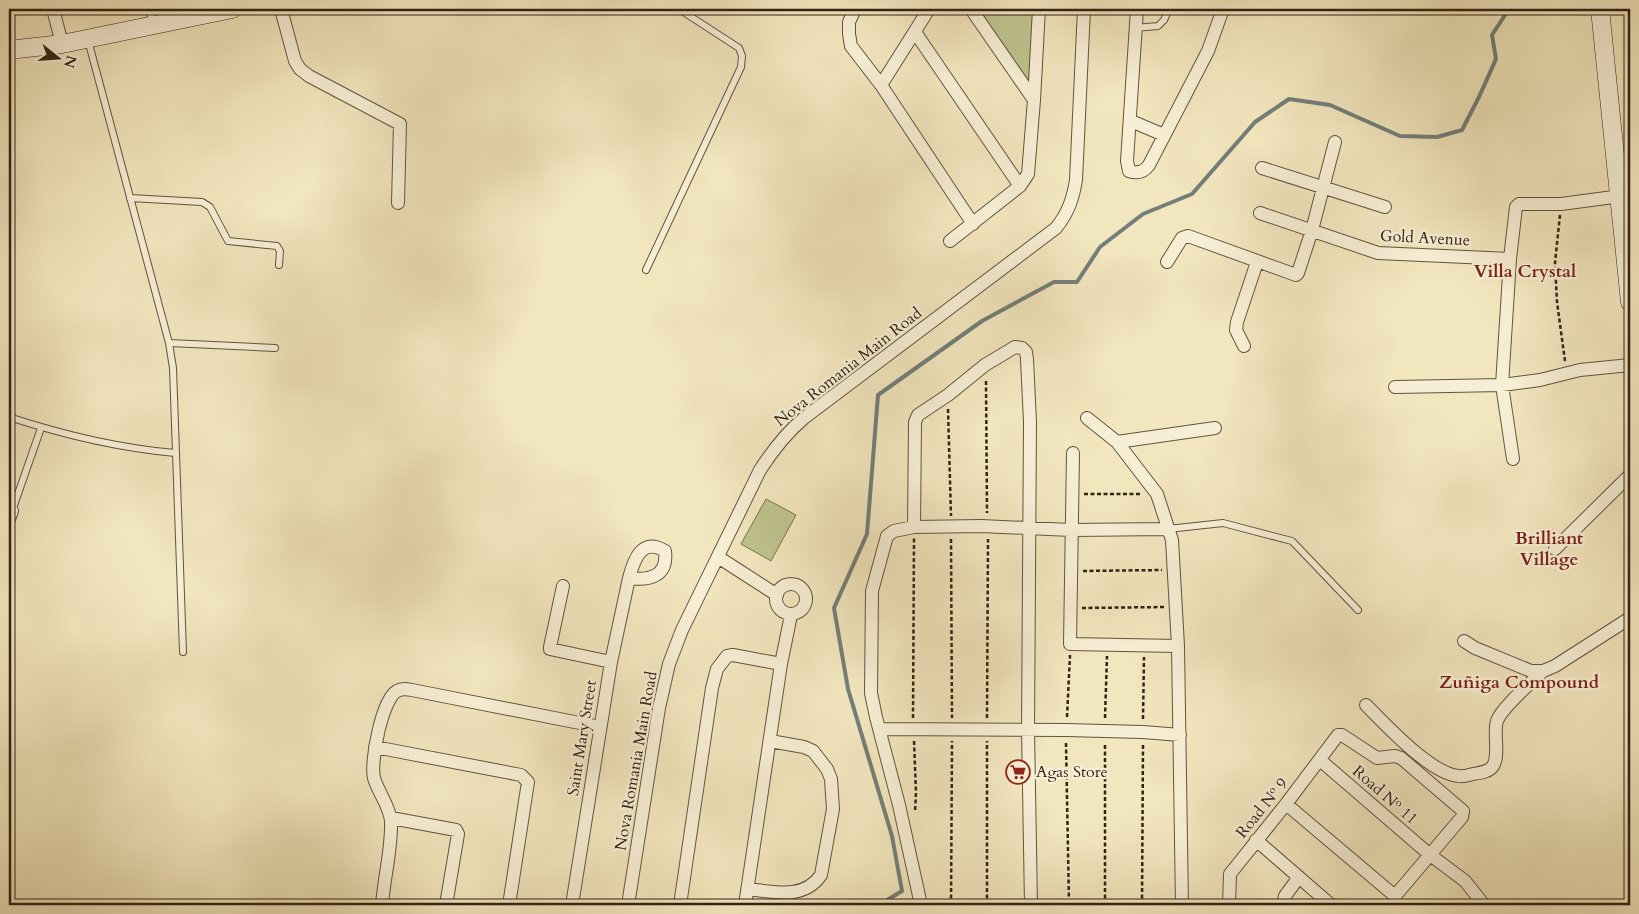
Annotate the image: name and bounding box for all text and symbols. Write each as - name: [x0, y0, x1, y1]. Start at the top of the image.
- north arrow: [32, 32, 82, 82]
- text: N: [59, 53, 81, 70]
- street label: Gold Avenue: [1379, 225, 1471, 251]
- district label: Villa Crystal: [1474, 259, 1576, 284]
- street label: Nova Romania Main Road: [770, 302, 927, 432]
- district label: Brilliant Village: [1515, 526, 1584, 572]
- street label: Nova Romania Main Road: [609, 669, 663, 852]
- district label: Zuñiga Compound: [1439, 670, 1600, 695]
- street label: Saint Mary Street: [562, 679, 602, 797]
- supermarket icon: Agas Store: [1005, 759, 1031, 785]
- place label: Agas Store: [1036, 761, 1108, 783]
- street label: Road № 11: [1348, 761, 1422, 829]
- street label: Road № 9: [1231, 773, 1293, 843]

